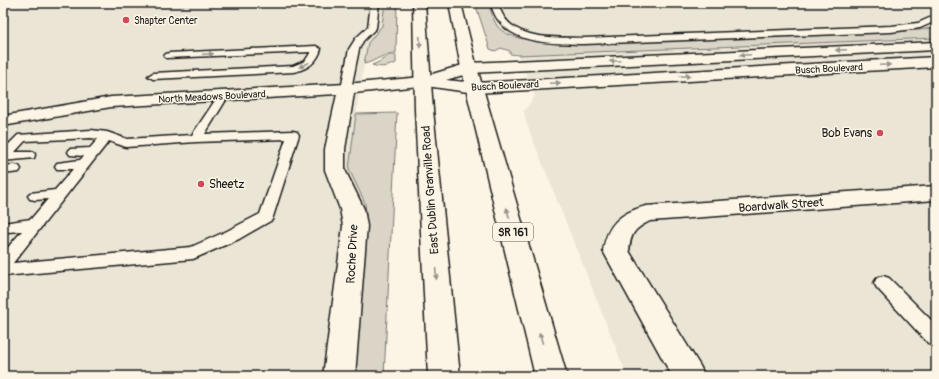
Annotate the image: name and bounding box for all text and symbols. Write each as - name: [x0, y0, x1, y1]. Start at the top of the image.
- marker: Shapter Center: [121, 15, 131, 25]
- place label: Shapter Center: [134, 15, 198, 27]
- one-way arrow: [417, 36, 423, 49]
- one-way arrow: [834, 47, 847, 53]
- one-way arrow: [202, 51, 214, 58]
- one-way arrow: [739, 51, 751, 58]
- one-way arrow: [609, 57, 621, 64]
- street label: Busch Boulevard: [795, 61, 863, 77]
- one-way arrow: [879, 61, 891, 68]
- one-way arrow: [298, 62, 309, 68]
- one-way arrow: [679, 72, 691, 79]
- street label: Busch Boulevard: [471, 78, 539, 94]
- one-way arrow: [549, 79, 561, 86]
- street label: North Meadows Boulevard: [158, 88, 266, 106]
- street label: East Dublin Granville Road: [419, 125, 442, 255]
- place label: Bob Evans: [821, 126, 873, 141]
- marker: Bob Evans: [875, 128, 885, 138]
- place label: Sheetz: [209, 177, 245, 192]
- marker: Sheetz: [196, 179, 206, 189]
- street label: Boardwalk Street: [738, 195, 824, 216]
- one-way arrow: [504, 206, 510, 219]
- road number: SR 161: [493, 223, 533, 241]
- street label: Roche Drive: [343, 224, 362, 284]
- one-way arrow: [433, 268, 440, 280]
- one-way arrow: [538, 332, 544, 344]

